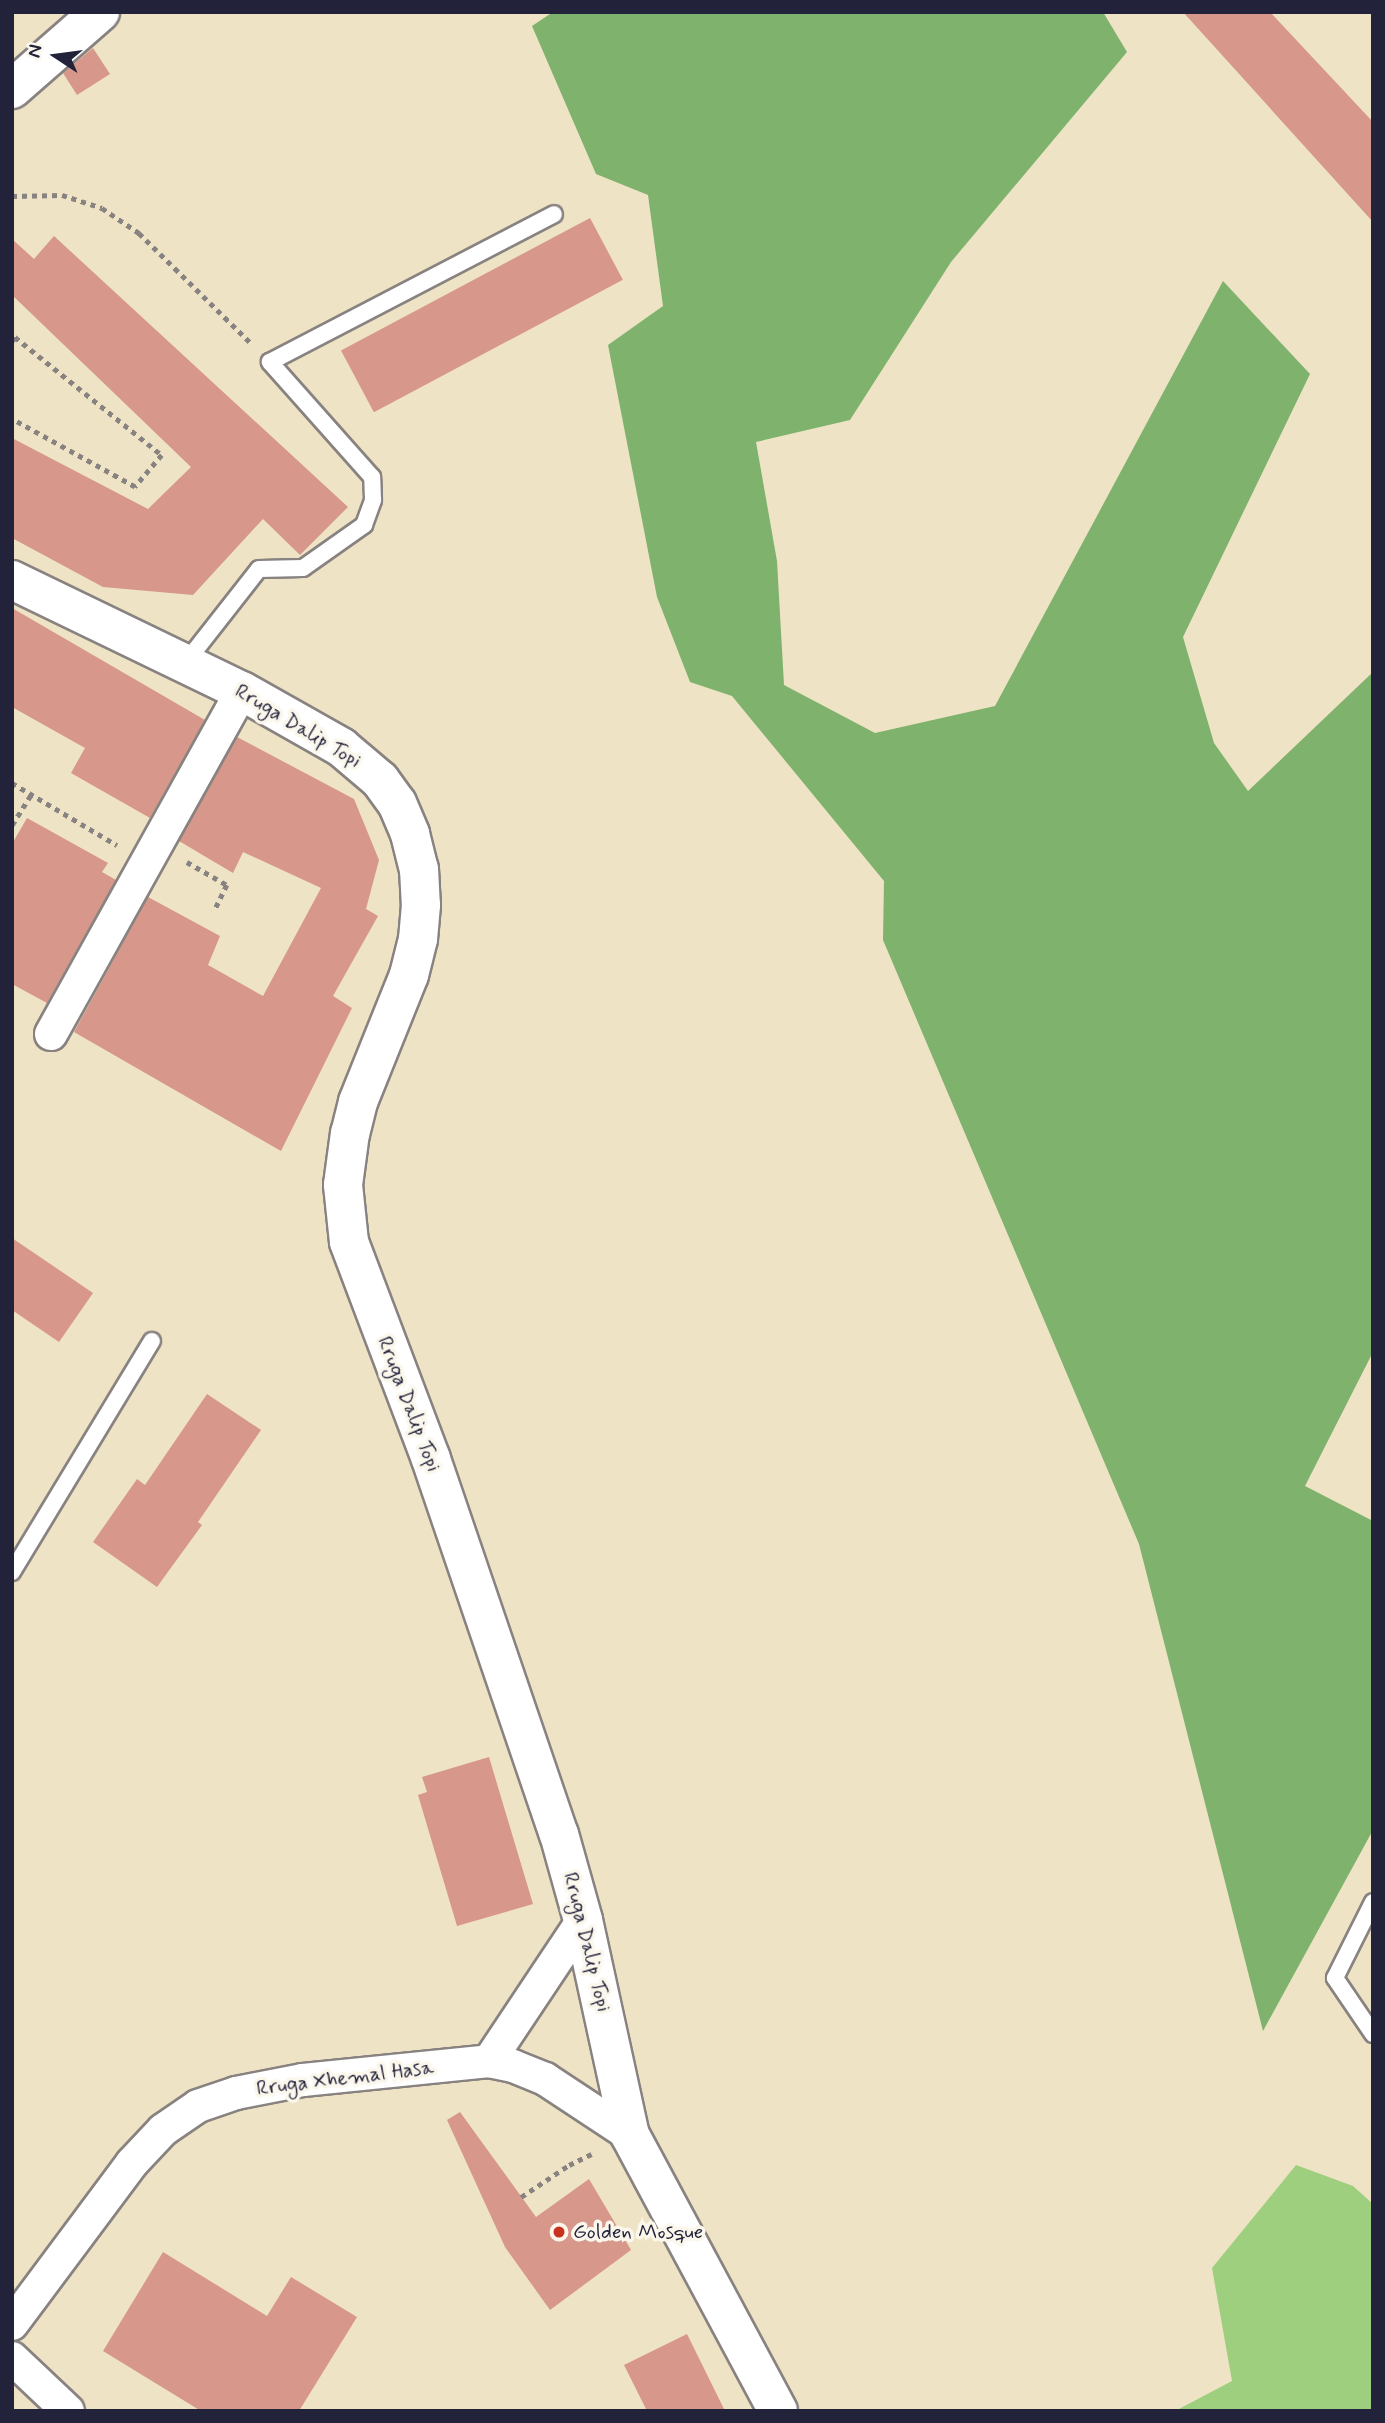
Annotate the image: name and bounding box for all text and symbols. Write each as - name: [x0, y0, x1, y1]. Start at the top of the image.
- north arrow: [21, 21, 91, 91]
- text: N: [21, 42, 49, 60]
- street label: Rruga Dalip Topi: [231, 679, 365, 773]
- street label: Rruga Dalip Topi: [372, 1333, 446, 1475]
- street label: Rruga Dalip Topi: [558, 1870, 616, 2014]
- street label: Rruga Xhemal Hasa: [254, 2055, 436, 2101]
- place label: Golden Mosque: [573, 2219, 704, 2245]
- marker: Golden Mosque: [551, 2224, 567, 2240]

